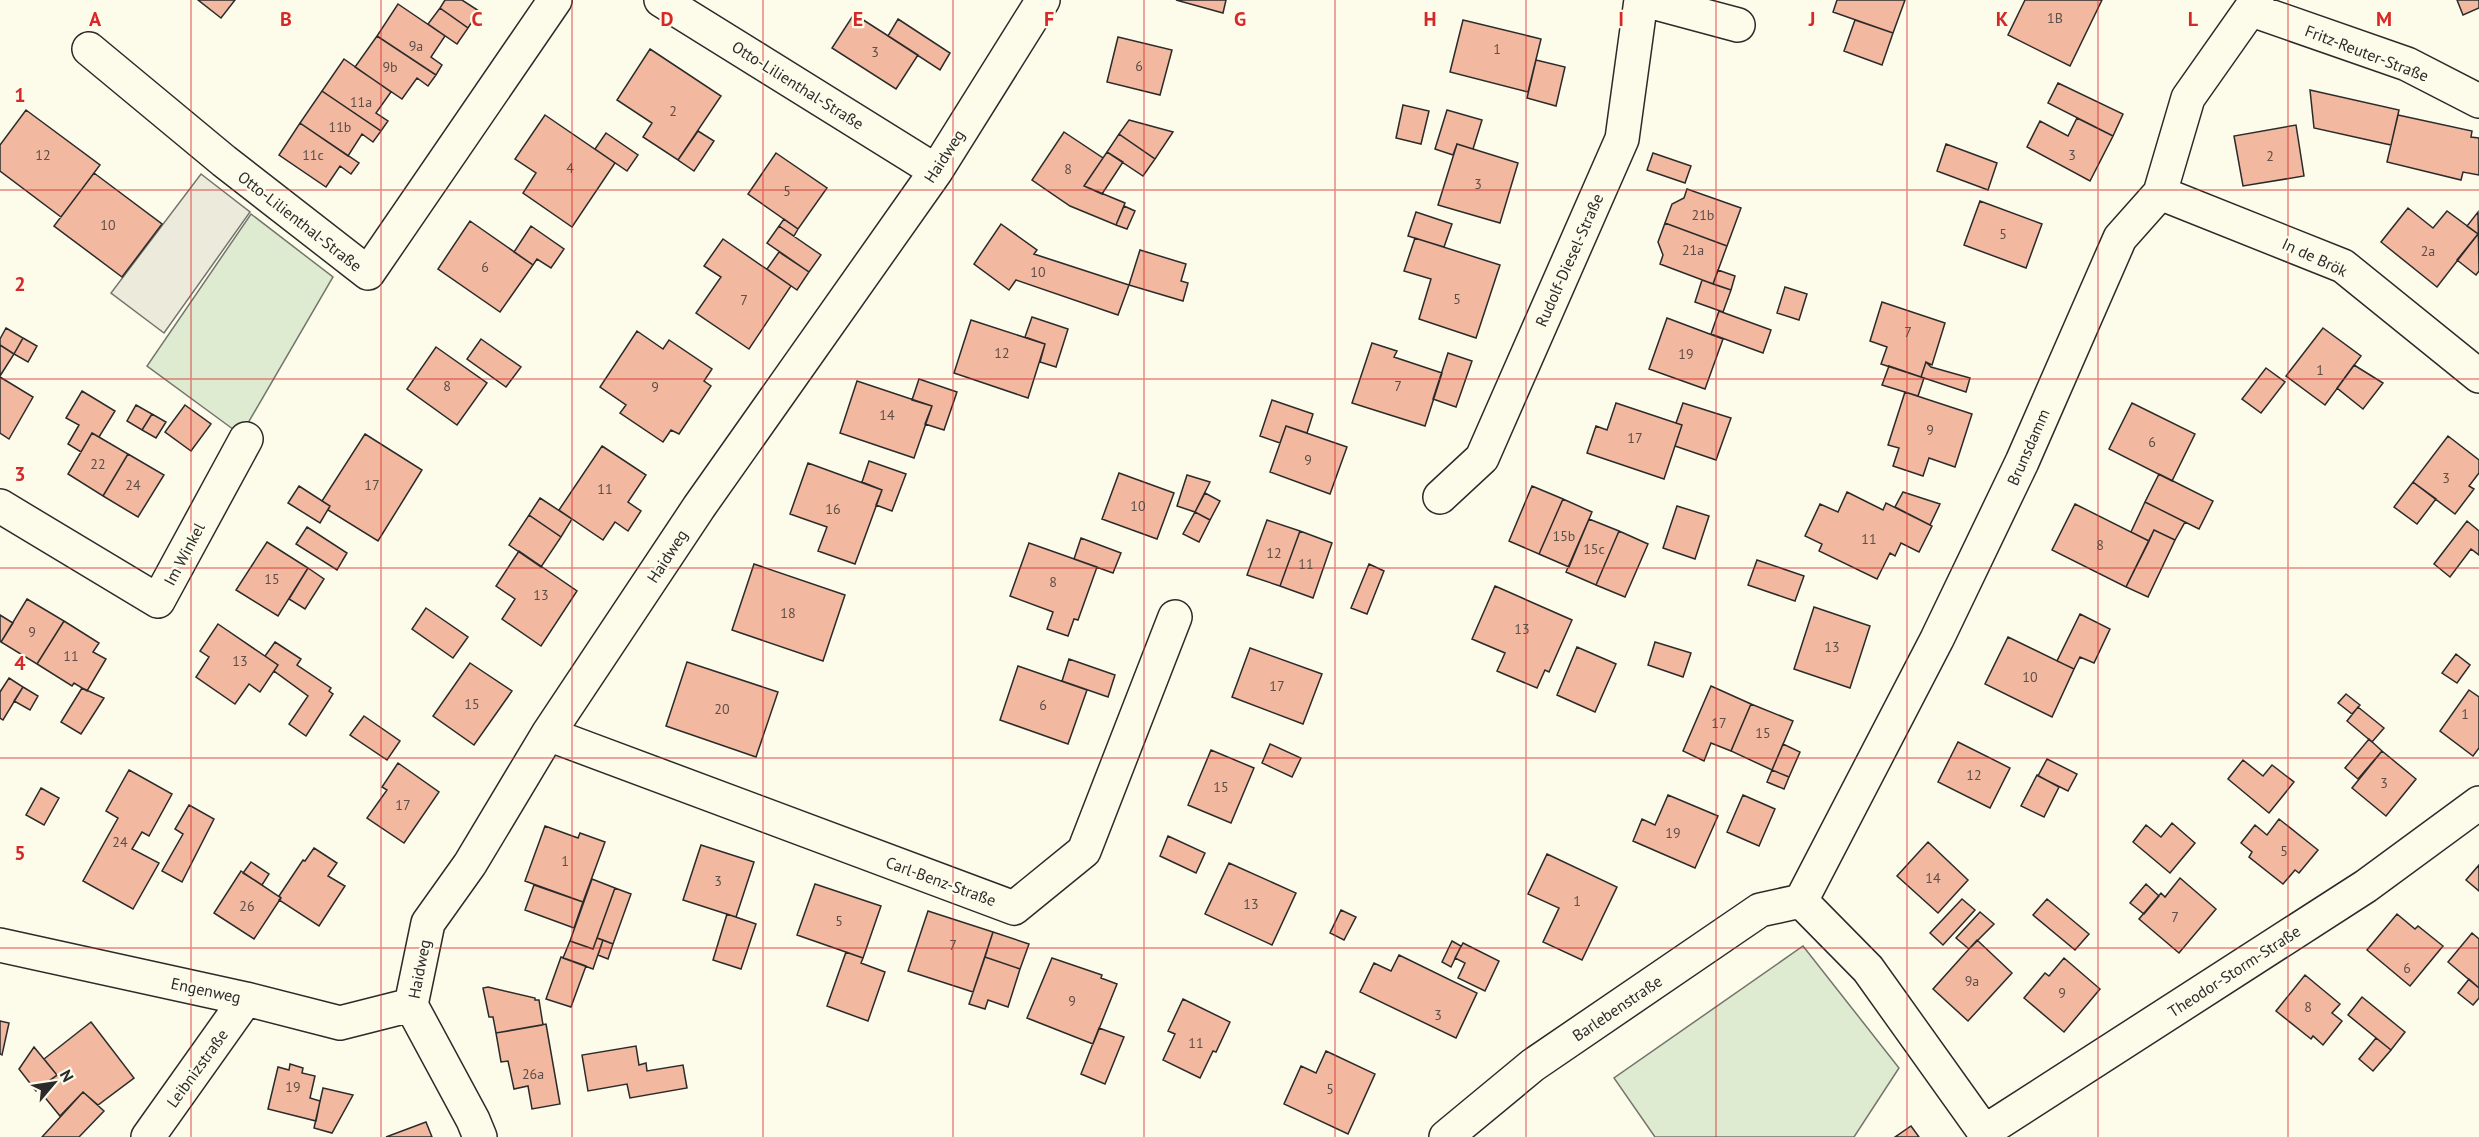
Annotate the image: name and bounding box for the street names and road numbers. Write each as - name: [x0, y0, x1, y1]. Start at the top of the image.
- street label: Fritz-Reuter-Straße: [2302, 20, 2432, 86]
- street label: Otto-Lilienthal-Straße: [728, 36, 868, 134]
- street label: Haidweg: [919, 126, 969, 186]
- street label: Otto-Lilienthal-Straße: [234, 166, 366, 276]
- street label: Rudolf-Diesel-Straße: [1531, 190, 1607, 330]
- street label: In de Brök: [2279, 233, 2351, 281]
- street label: Brunsdamm: [2002, 406, 2054, 488]
- street label: Im Winkel: [159, 519, 209, 589]
- street label: Haidweg: [642, 526, 692, 586]
- street label: Carl-Benz-Straße: [883, 852, 999, 910]
- street label: Theodor-Storm-Straße: [2164, 921, 2304, 1021]
- street label: Haidweg: [403, 938, 435, 1000]
- street label: Barlebenstraße: [1568, 971, 1666, 1045]
- street label: Engenweg: [169, 973, 243, 1007]
- street label: Leibnizstraße: [162, 1025, 232, 1111]

